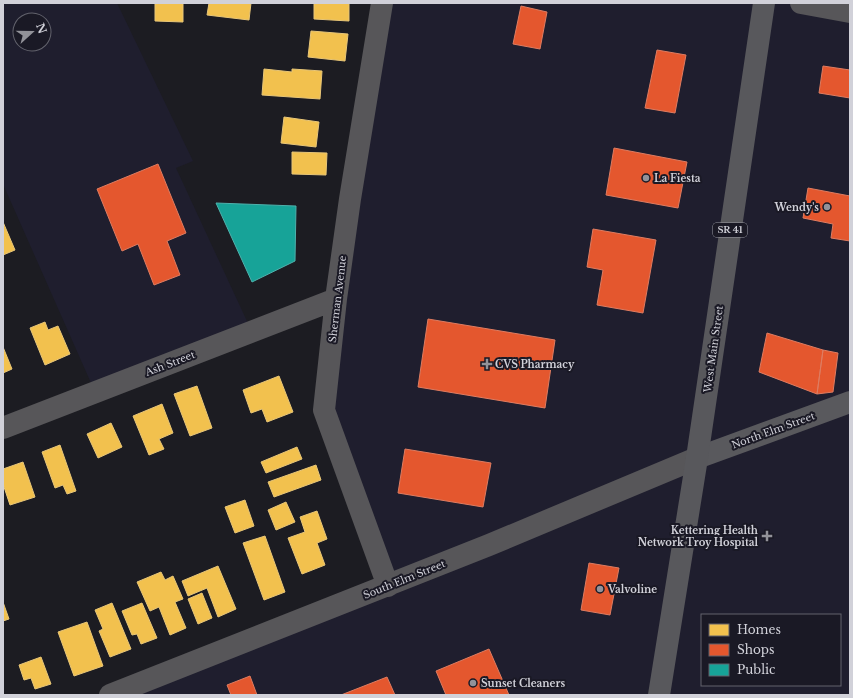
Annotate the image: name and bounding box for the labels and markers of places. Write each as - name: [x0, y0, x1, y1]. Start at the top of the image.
- place label: La Fiesta: [654, 172, 701, 185]
- marker: La Fiesta: [641, 173, 651, 183]
- place label: Wendy's: [773, 201, 819, 214]
- marker: Wendy's: [822, 202, 832, 212]
- place label: CVS Pharmacy: [495, 358, 575, 371]
- marker: CVS Pharmacy: [482, 359, 492, 369]
- place label: Kettering Health Network Troy Hospital: [638, 524, 759, 549]
- marker: Kettering Health Network Troy Hospital: [761, 530, 773, 542]
- place label: Valvoline: [607, 583, 657, 596]
- marker: Valvoline: [595, 584, 605, 594]
- place label: Sunset Cleaners: [481, 677, 565, 690]
- marker: Sunset Cleaners: [468, 678, 478, 688]

